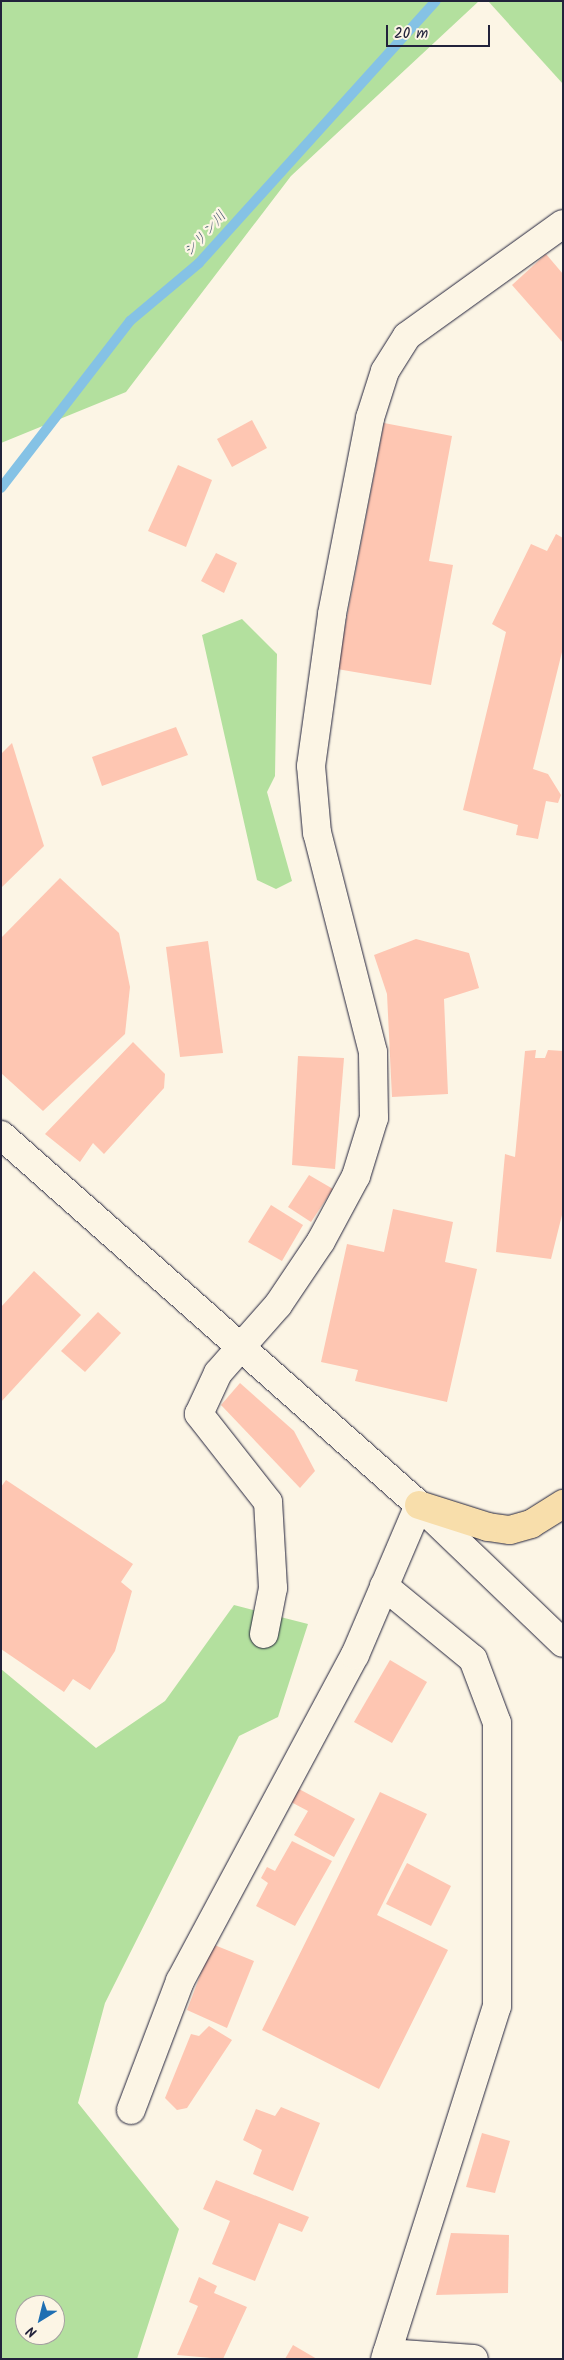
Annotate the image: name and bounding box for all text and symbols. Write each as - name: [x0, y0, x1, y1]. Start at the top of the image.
- scale bar: [389, 15, 493, 47]
- text: 20 m: [394, 22, 428, 46]
- water label: シリン川: [180, 208, 230, 260]
- north arrow: [15, 2295, 65, 2345]
- text: N: [22, 2320, 42, 2343]

